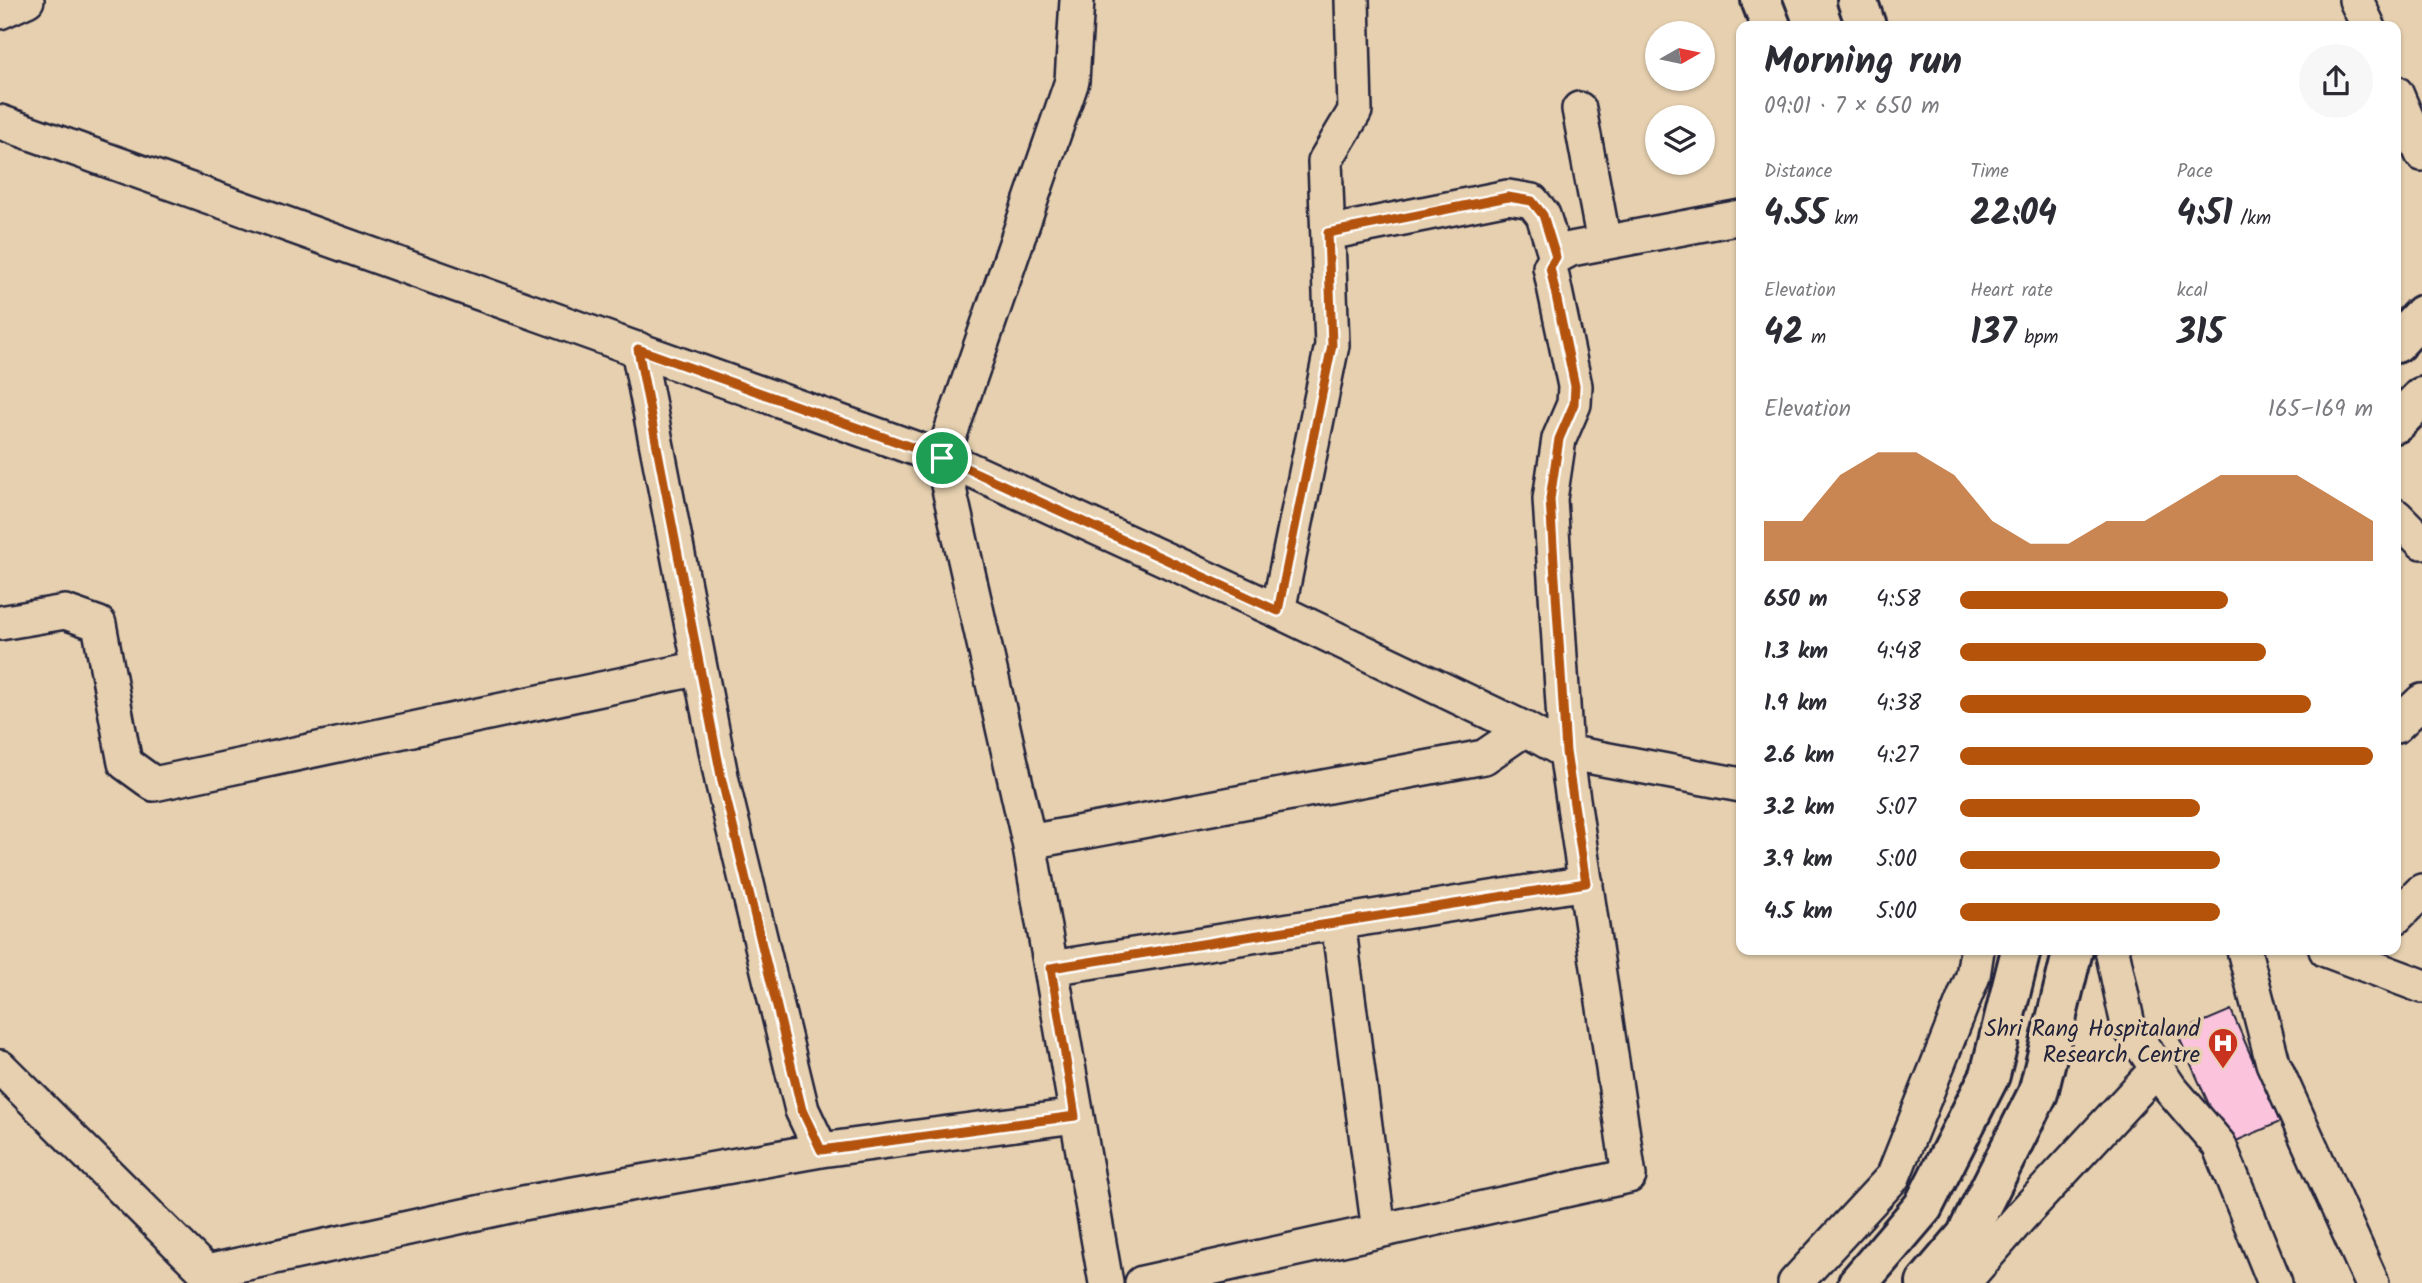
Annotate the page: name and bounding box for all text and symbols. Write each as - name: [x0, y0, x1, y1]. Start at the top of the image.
- north arrow: [1645, 21, 1715, 91]
- map controls: [1645, 21, 1715, 175]
- text: Morning run: [1764, 33, 1962, 93]
- button: share: [2299, 44, 2373, 118]
- text: 09:01 · 7 × 650 m: [1764, 89, 1939, 125]
- button: layers: [1645, 105, 1715, 175]
- text: Distance: [1764, 157, 1832, 187]
- text: Time: [1970, 157, 2009, 187]
- text: Pace: [2177, 157, 2213, 187]
- text: 4.55: [1764, 187, 1827, 243]
- text: 22:04: [1970, 187, 2057, 243]
- text: 4:51: [2177, 187, 2233, 243]
- text: km: [1827, 204, 1858, 234]
- text: /km: [2233, 204, 2271, 234]
- text: Elevation: [1764, 276, 1836, 306]
- text: Heart rate: [1970, 276, 2053, 306]
- text: kcal: [2177, 276, 2208, 306]
- text: 42: [1764, 306, 1803, 362]
- text: 137: [1970, 306, 2017, 362]
- text: 315: [2177, 306, 2224, 362]
- text: m: [1803, 323, 1826, 353]
- text: bpm: [2017, 323, 2058, 353]
- text: Elevation: [1764, 392, 1851, 428]
- text: 165–169 m: [2268, 392, 2373, 428]
- pin: [912, 428, 972, 488]
- icon: arrive: [923, 439, 961, 477]
- text: 650 m: [1764, 582, 1828, 618]
- text: 4:58: [1876, 582, 1921, 618]
- text: 1.3 km: [1764, 634, 1828, 670]
- text: 4:48: [1876, 634, 1921, 670]
- text: 1.9 km: [1764, 686, 1827, 722]
- text: 4:38: [1876, 686, 1921, 722]
- text: 2.6 km: [1764, 738, 1834, 774]
- text: 4:27: [1876, 738, 1918, 774]
- text: 3.2 km: [1764, 790, 1834, 826]
- text: 5:07: [1876, 790, 1916, 826]
- text: 3.9 km: [1764, 842, 1833, 878]
- text: 5:00: [1876, 842, 1917, 878]
- text: 4.5 km: [1764, 894, 1833, 930]
- text: 5:00: [1876, 894, 1917, 930]
- place label: Shri Rang Hospitaland Research Centre: [1985, 1012, 2201, 1074]
- hospital icon: Shri Rang Hospitaland Research Centre: [2206, 1026, 2240, 1070]

